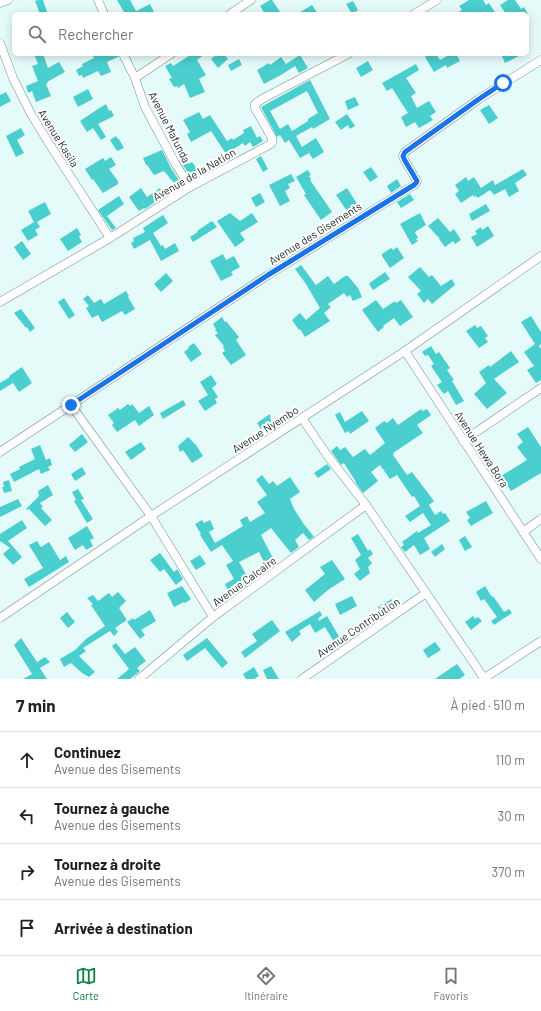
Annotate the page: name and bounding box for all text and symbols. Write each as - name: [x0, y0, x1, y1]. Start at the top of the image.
- search box: [12, 12, 529, 56]
- icon: search: [26, 23, 48, 45]
- text: Rechercher: [58, 25, 134, 43]
- route start: [494, 74, 512, 92]
- street label: Avenue Mafunda: [147, 89, 193, 165]
- street label: Avenue Kasila: [36, 107, 82, 169]
- street label: Avenue de la Nation: [150, 145, 238, 203]
- street label: Avenue des Gisements: [266, 199, 364, 267]
- route end: [62, 396, 80, 414]
- street label: Avenue Nyembo: [229, 403, 301, 455]
- street label: Avenue Hewa Bora: [453, 408, 511, 490]
- street label: Avenue Calcaire: [209, 553, 279, 609]
- street label: Avenue Contribution: [314, 594, 402, 660]
- text: 7 min: [16, 695, 56, 715]
- text: À pied · 510 m: [450, 697, 525, 713]
- text: Continuez: [54, 743, 121, 761]
- icon: ahead: [16, 749, 38, 771]
- text: 110 m: [495, 752, 525, 768]
- text: Avenue des Gisements: [54, 761, 181, 777]
- text: Tournez à gauche: [54, 799, 170, 817]
- icon: left: [16, 805, 38, 827]
- text: 30 m: [498, 808, 525, 824]
- text: Avenue des Gisements: [54, 817, 181, 833]
- text: Tournez à droite: [54, 855, 161, 873]
- icon: right: [16, 861, 38, 883]
- text: 370 m: [491, 864, 525, 880]
- text: Avenue des Gisements: [54, 873, 181, 889]
- icon: arrive: [16, 917, 38, 939]
- text: Arrivée à destination: [54, 919, 193, 937]
- tab: Carte: [73, 965, 99, 1002]
- tab: Itinéraire: [244, 965, 288, 1002]
- tab: Favoris: [434, 965, 468, 1002]

